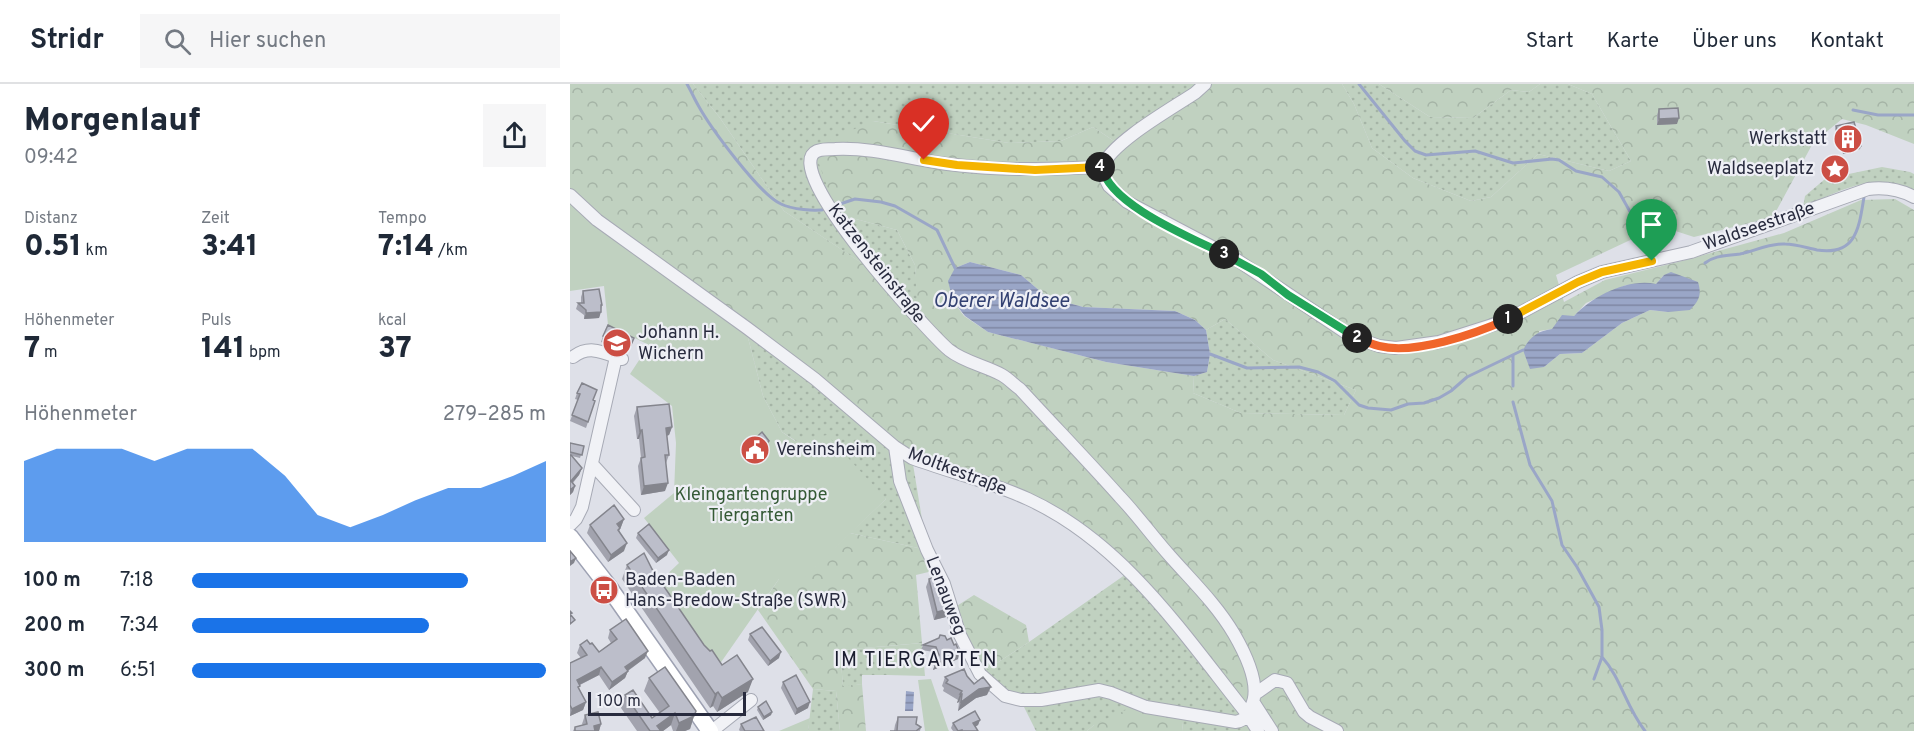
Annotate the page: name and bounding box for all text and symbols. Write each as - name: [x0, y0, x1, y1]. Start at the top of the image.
- search box: [140, 14, 560, 68]
- text: Stridr: [30, 23, 104, 59]
- icon: search: [161, 25, 194, 58]
- text: Hier suchen: [209, 28, 326, 55]
- text: Start: [1526, 28, 1574, 55]
- text: Karte: [1607, 28, 1659, 55]
- text: Über uns: [1692, 28, 1777, 55]
- text: Kontakt: [1810, 28, 1884, 55]
- pin: [898, 98, 949, 160]
- text: Morgenlauf: [24, 101, 200, 143]
- button: share: [483, 104, 546, 167]
- icon: check: [907, 107, 940, 140]
- building icon: Werkstatt: [1832, 123, 1864, 155]
- place label: Werkstatt: [1749, 128, 1827, 151]
- text: 09:42: [24, 145, 78, 171]
- pin: 4: [1085, 152, 1115, 182]
- place icon: Waldseeplatz: [1819, 153, 1851, 185]
- text: 4: [1095, 157, 1105, 177]
- place label: Waldseeplatz: [1707, 158, 1814, 181]
- street label: Waldseestraße: [1700, 197, 1818, 257]
- pin: [1626, 199, 1677, 261]
- street label: Katzensteinstraße: [822, 200, 930, 328]
- icon: arrive: [1635, 208, 1668, 241]
- text: Distanz: [24, 209, 78, 229]
- text: Zeit: [201, 209, 230, 229]
- text: Tempo: [378, 209, 427, 229]
- text: 0.51: [24, 229, 82, 266]
- text: 3:41: [201, 229, 258, 266]
- text: 7:14: [378, 229, 434, 266]
- pin: 3: [1209, 239, 1239, 269]
- text: km: [82, 241, 108, 261]
- text: /km: [434, 241, 468, 261]
- text: 3: [1219, 244, 1229, 264]
- water label: Oberer Waldsee: [933, 289, 1070, 315]
- pin: 1: [1493, 304, 1523, 334]
- text: 1: [1505, 309, 1511, 329]
- text: Höhenmeter: [24, 311, 114, 331]
- text: Puls: [201, 311, 232, 331]
- text: kcal: [378, 311, 406, 331]
- place label: Johann H. Wichern: [638, 322, 719, 366]
- pin: 2: [1342, 323, 1372, 353]
- school or university icon: Johann H. Wichern: [601, 327, 633, 359]
- text: 2: [1352, 328, 1362, 348]
- text: 7: [24, 331, 40, 368]
- text: 141: [201, 331, 245, 368]
- text: 37: [378, 331, 412, 368]
- text: m: [40, 343, 58, 363]
- text: bpm: [245, 343, 280, 363]
- text: Höhenmeter: [24, 402, 137, 428]
- text: 279–285 m: [443, 402, 546, 428]
- public building icon: Vereinsheim: [739, 434, 771, 466]
- place label: Vereinsheim: [776, 439, 875, 462]
- street label: Moltkestraße: [904, 443, 1010, 501]
- park label: Kleingartengruppe Tiergarten: [675, 484, 827, 528]
- street label: Lenauweg: [919, 553, 971, 639]
- text: 100 m: [24, 568, 81, 594]
- text: 7:18: [120, 568, 154, 594]
- place label: Baden-Baden Hans-Bredow-Straße (SWR): [625, 569, 847, 613]
- bus stop icon: Baden-Baden Hans-Bredow-Straße (SWR): [588, 574, 620, 606]
- text: 200 m: [24, 613, 85, 639]
- text: 7:34: [120, 613, 159, 639]
- district label: IM TIERGARTEN: [834, 648, 998, 674]
- text: 300 m: [24, 658, 85, 684]
- text: 6:51: [120, 658, 156, 684]
- scale bar: [588, 689, 746, 716]
- text: 100 m: [597, 692, 641, 712]

